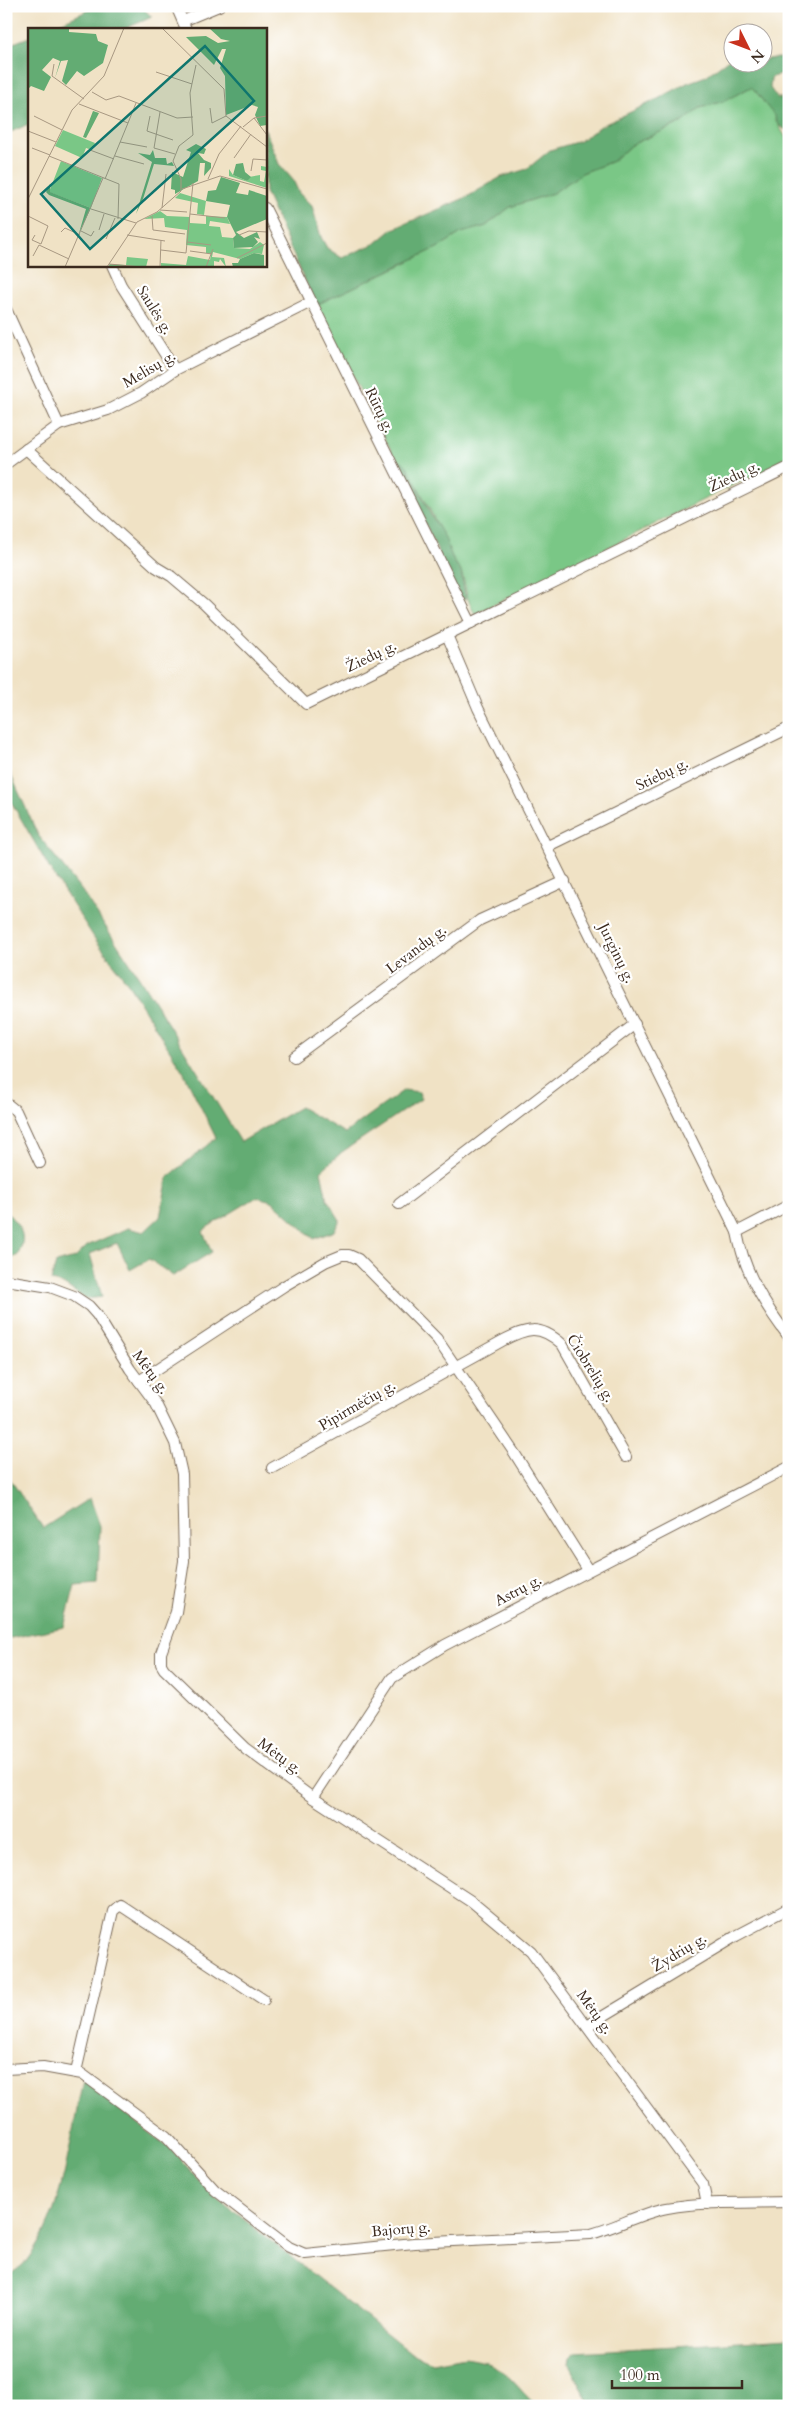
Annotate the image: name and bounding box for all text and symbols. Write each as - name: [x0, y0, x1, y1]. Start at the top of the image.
- north arrow: [722, 22, 772, 72]
- inset map: [28, 28, 266, 266]
- text: N: [746, 45, 768, 67]
- street label: Saulės g.: [132, 282, 178, 338]
- street label: Melisų g.: [119, 345, 179, 393]
- street label: Rūtų g.: [361, 384, 399, 436]
- street label: Žiedų g.: [705, 455, 763, 497]
- street label: Žiedų g.: [342, 635, 400, 677]
- street label: Stiebų g.: [633, 753, 691, 795]
- street label: Jurginų g.: [593, 918, 640, 986]
- street label: Levandų g.: [382, 920, 450, 978]
- street label: Čiobrelių g.: [562, 1330, 620, 1406]
- street label: Mėtų g.: [128, 1346, 174, 1398]
- street label: Pipirmėčių g.: [315, 1375, 399, 1435]
- street label: Astrų g.: [491, 1569, 545, 1611]
- street label: Mėtų g.: [254, 1733, 306, 1779]
- street label: Žydrių g.: [648, 1928, 710, 1976]
- street label: Mėtų g.: [572, 1986, 618, 2038]
- street label: Bajorų g.: [371, 2216, 431, 2242]
- scale bar: [612, 2357, 742, 2389]
- text: 100 m: [620, 2365, 660, 2385]

